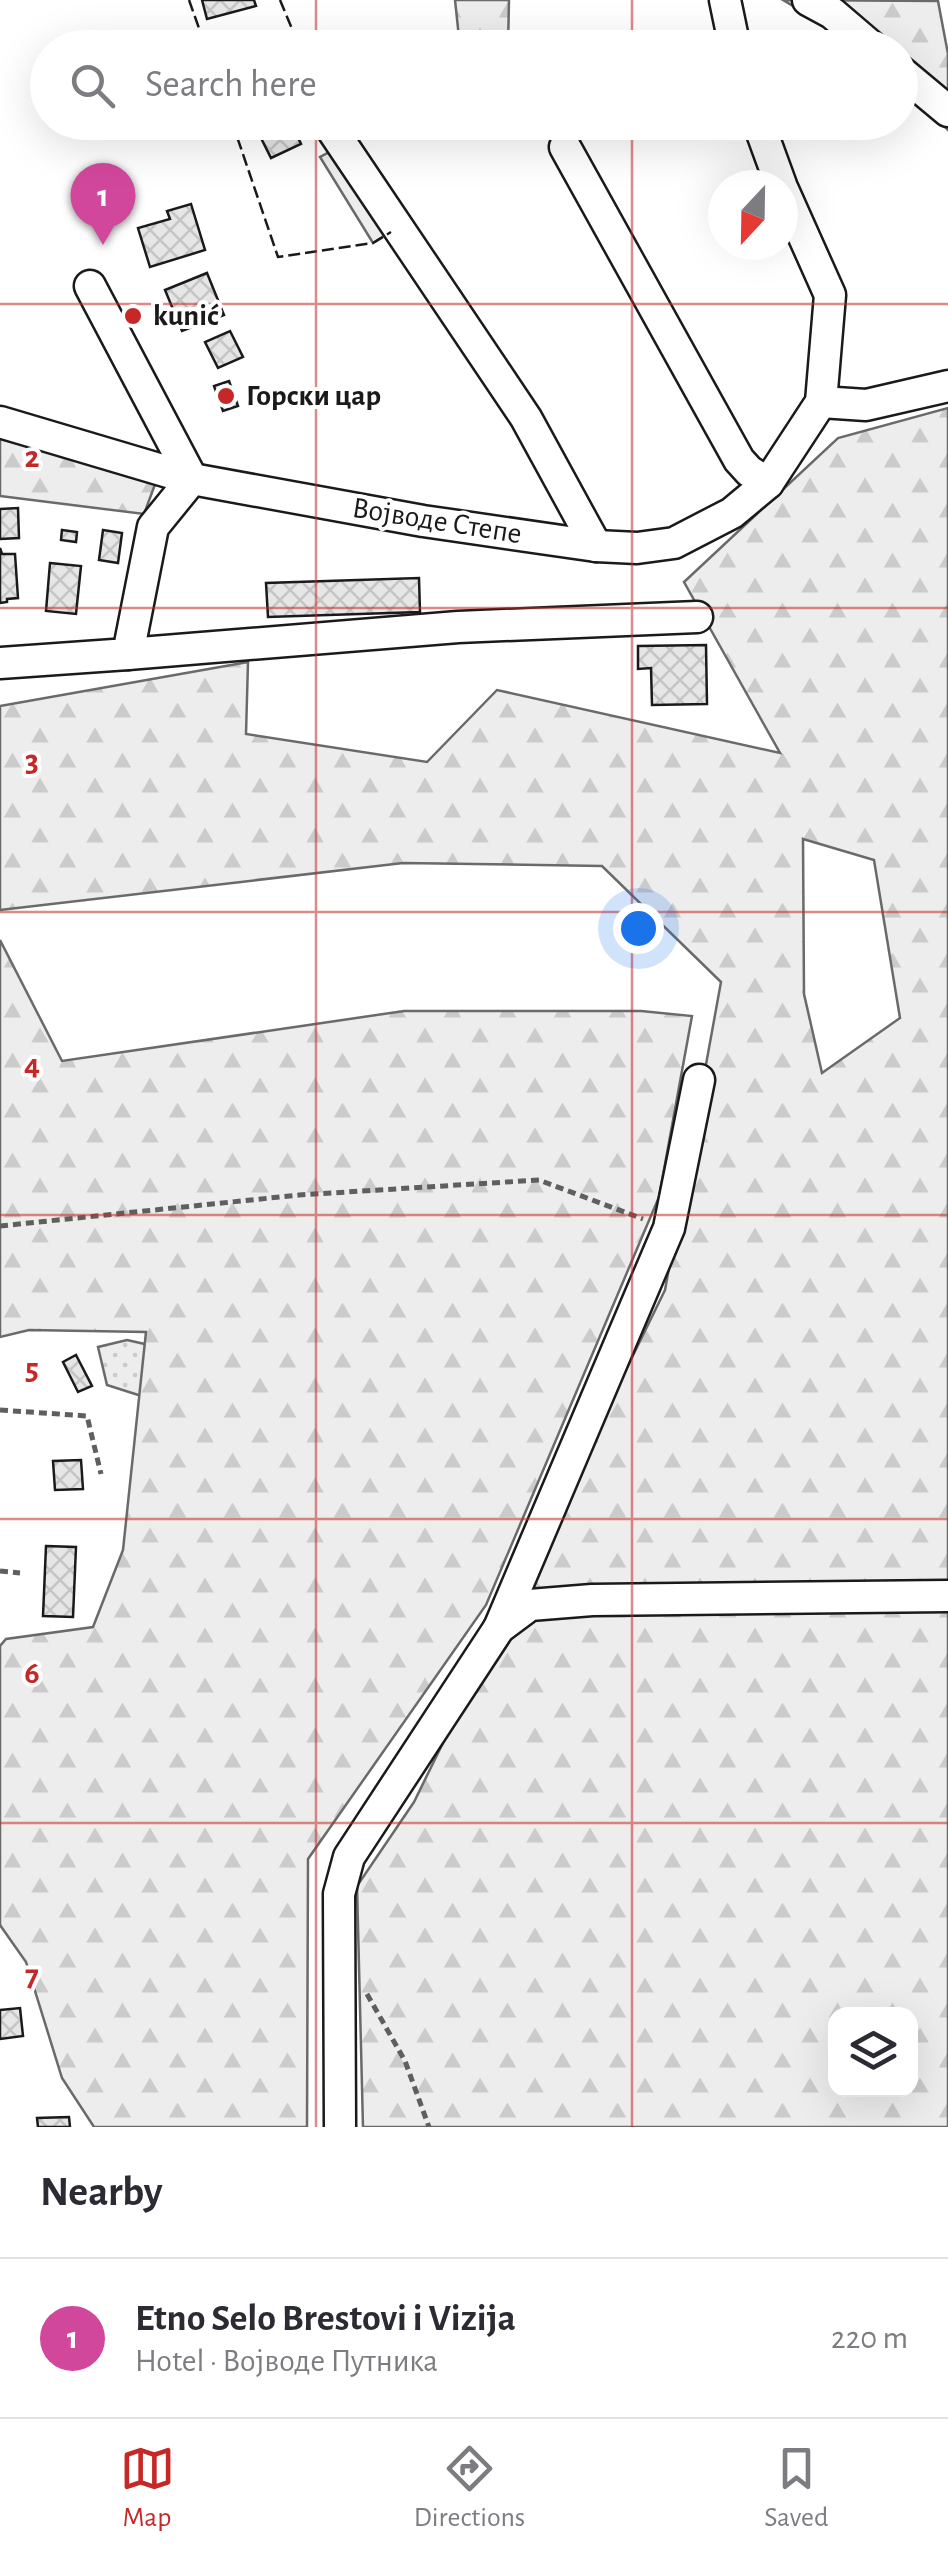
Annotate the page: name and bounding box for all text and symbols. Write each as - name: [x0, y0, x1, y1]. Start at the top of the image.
- search box: [30, 30, 918, 140]
- icon: search: [65, 58, 120, 113]
- text: Search here: [145, 66, 317, 104]
- pin: 1: [70, 162, 136, 245]
- north arrow: [708, 170, 798, 260]
- place label: kunić: [153, 301, 219, 331]
- marker: kunić: [122, 305, 144, 327]
- place label: Горски цар: [246, 381, 381, 411]
- marker: Горски цар: [215, 385, 237, 407]
- text: 2: [24, 441, 40, 473]
- street label: Војводе Степе: [350, 493, 524, 549]
- text: 3: [25, 745, 39, 777]
- your location: [613, 903, 664, 954]
- text: 4: [24, 1049, 40, 1081]
- text: 5: [25, 1353, 39, 1385]
- text: 6: [24, 1657, 40, 1689]
- text: 7: [25, 1960, 39, 1992]
- map controls: [828, 2007, 918, 2097]
- button: layers: [828, 2007, 918, 2097]
- text: Nearby: [40, 2171, 163, 2213]
- text: Etno Selo Brestovi i Vizija: [135, 2300, 516, 2338]
- text: 1: [67, 2322, 78, 2354]
- text: 220 m: [831, 2322, 908, 2354]
- text: Hotel · Војводе Путника: [135, 2345, 438, 2377]
- tab: Map: [120, 2441, 175, 2535]
- tab: Directions: [414, 2441, 525, 2535]
- tab: Saved: [764, 2441, 828, 2535]

